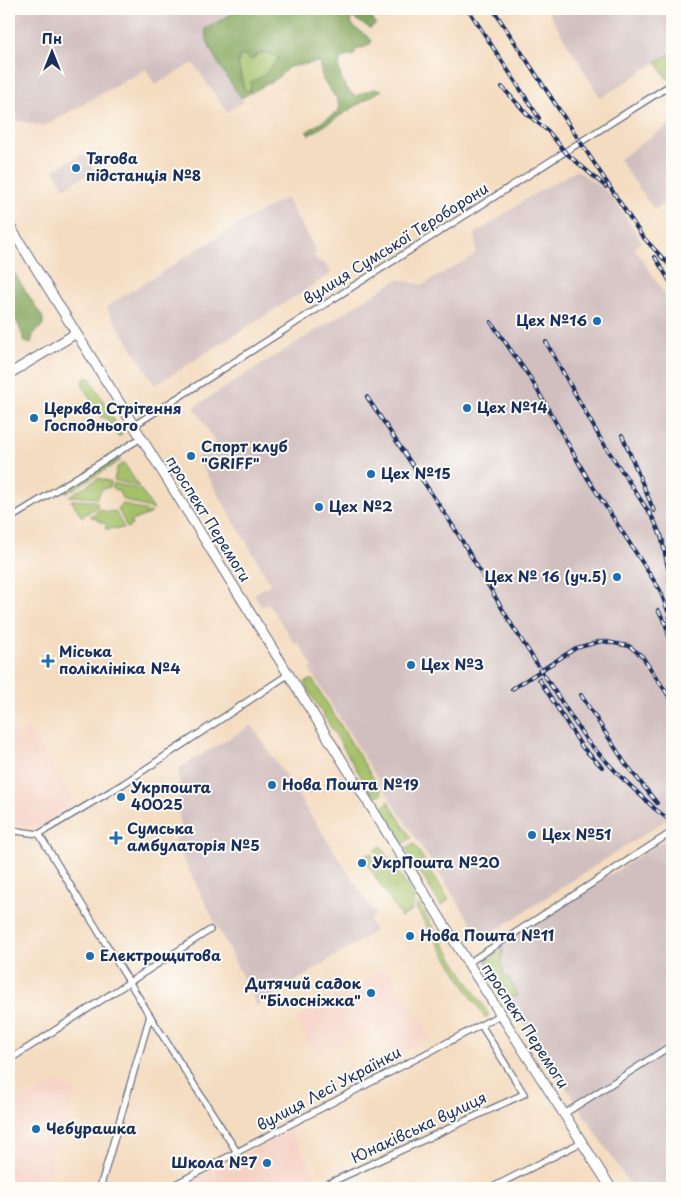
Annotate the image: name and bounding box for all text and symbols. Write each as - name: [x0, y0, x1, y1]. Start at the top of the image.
- north arrow: [28, 28, 78, 78]
- text: Пн: [42, 28, 62, 49]
- place label: Тягова підстанція №8: [86, 146, 201, 186]
- marker: Тягова підстанція №8: [70, 162, 82, 174]
- street label: вулиця Сумської Тероборони: [298, 176, 492, 309]
- place label: Цех №16: [516, 308, 587, 331]
- marker: Цех №16: [591, 315, 603, 327]
- place label: Цех №14: [477, 395, 548, 418]
- place label: Церква Стрітення Господнього: [44, 396, 181, 436]
- marker: Цех №14: [461, 402, 473, 414]
- marker: Церква Стрітення Господнього: [28, 412, 40, 424]
- place label: Спорт клуб "GRIFF": [201, 434, 288, 474]
- marker: Спорт клуб "GRIFF": [185, 450, 197, 462]
- street label: проспект Перемоги: [161, 451, 257, 586]
- place label: Цех №15: [381, 461, 451, 484]
- marker: Цех №15: [365, 468, 377, 480]
- place label: Цех №2: [329, 494, 393, 517]
- marker: Цех №2: [313, 501, 325, 513]
- place label: Цех № 16 (уч.5): [484, 564, 607, 587]
- marker: Цех № 16 (уч.5): [611, 571, 623, 583]
- place label: Міська поліклініка №4: [59, 639, 180, 679]
- place label: Цех №3: [421, 652, 484, 675]
- marker: Міська поліклініка №4: [41, 654, 55, 668]
- marker: Цех №3: [405, 659, 417, 671]
- place label: Нова Пошта №19: [282, 772, 419, 795]
- place label: Укрпошта 40025: [130, 775, 211, 815]
- marker: Нова Пошта №19: [266, 779, 278, 791]
- marker: Укрпошта 40025: [115, 791, 127, 803]
- place label: Сумська амбулаторія №5: [127, 816, 260, 856]
- place label: Цех №51: [542, 822, 611, 845]
- marker: Цех №51: [526, 829, 538, 841]
- marker: Сумська амбулаторія №5: [109, 831, 123, 845]
- place label: УкрПошта №20: [372, 850, 500, 873]
- marker: УкрПошта №20: [356, 857, 368, 869]
- place label: Нова Пошта №11: [420, 923, 554, 946]
- marker: Нова Пошта №11: [404, 930, 416, 942]
- place label: Електрощитова: [100, 943, 221, 966]
- marker: Електрощитова: [84, 950, 96, 962]
- street label: проспект Перемоги: [477, 958, 575, 1092]
- place label: Дитячий садок "Білосніжка": [245, 971, 361, 1011]
- marker: Дитячий садок "Білосніжка": [365, 987, 377, 999]
- street label: вулиця Лесі Українки: [252, 1040, 405, 1136]
- street label: Юнаківська вулиця: [347, 1085, 490, 1168]
- place label: Чебурашка: [46, 1116, 137, 1139]
- marker: Чебурашка: [30, 1123, 42, 1135]
- place label: Школа №7: [171, 1150, 257, 1173]
- marker: Школа №7: [261, 1157, 273, 1169]

